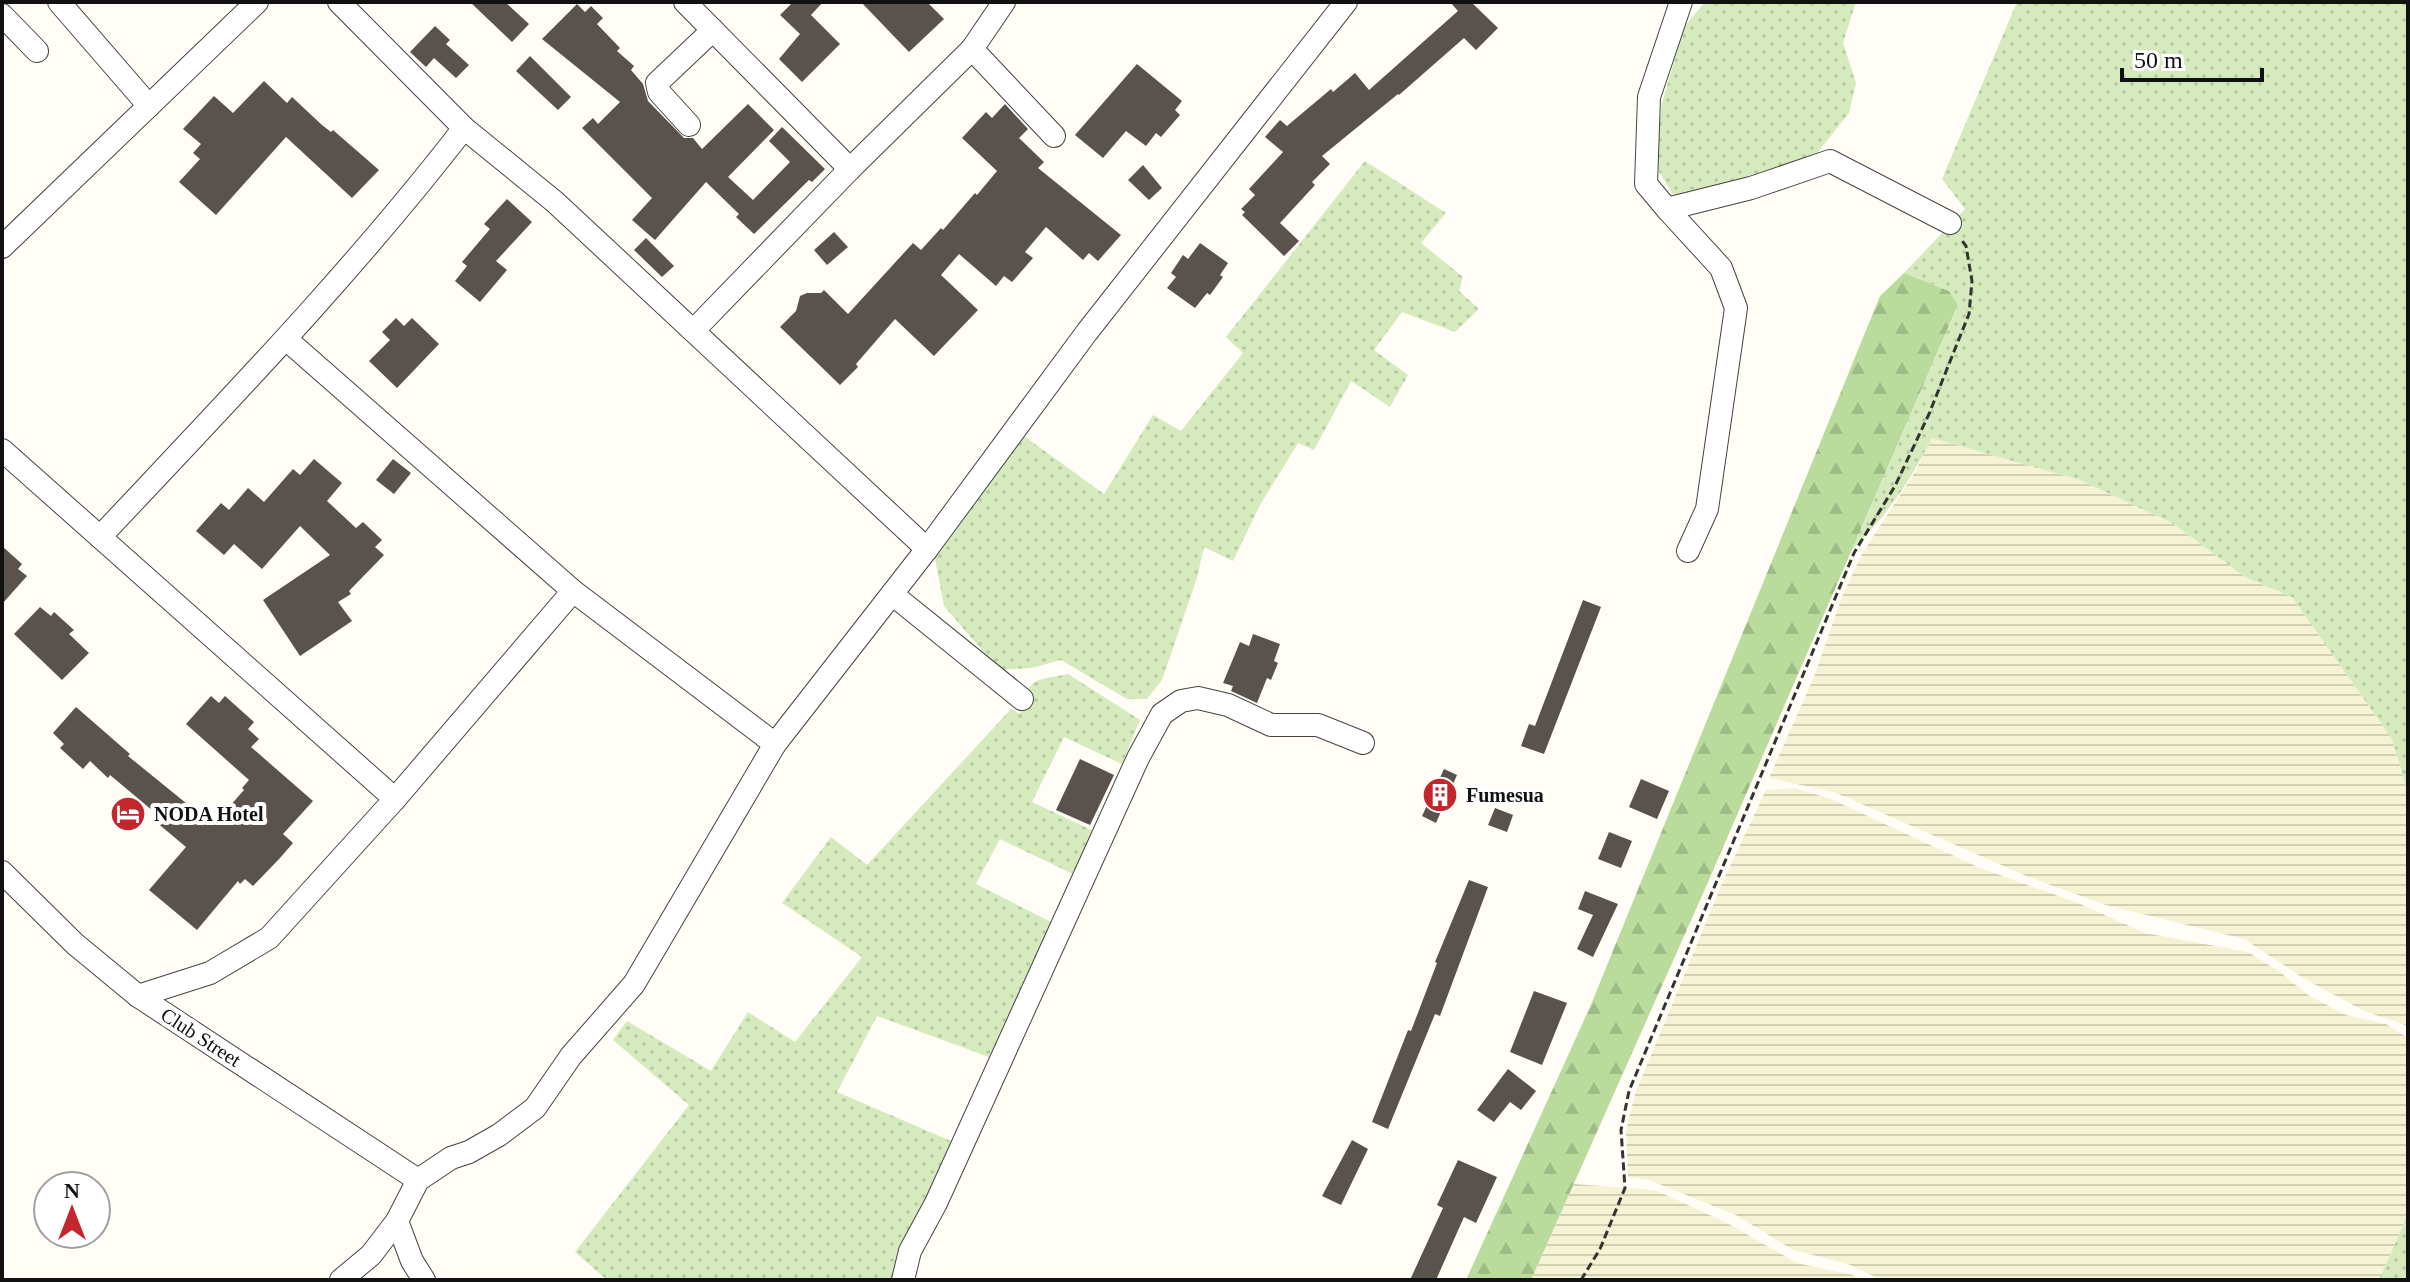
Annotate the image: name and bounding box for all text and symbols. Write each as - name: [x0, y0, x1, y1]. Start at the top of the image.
- scale bar: [2122, 32, 2262, 82]
- text: 50 m: [2134, 47, 2183, 73]
- building icon: Fumesua: [1421, 776, 1459, 814]
- place label: Fumesua: [1466, 784, 1544, 806]
- hotel icon: NODA Hotel: [109, 795, 147, 833]
- place label: NODA Hotel: [154, 803, 264, 825]
- street label: Club Street: [157, 1003, 245, 1071]
- north arrow: [32, 1170, 112, 1250]
- text: N: [64, 1178, 80, 1203]

